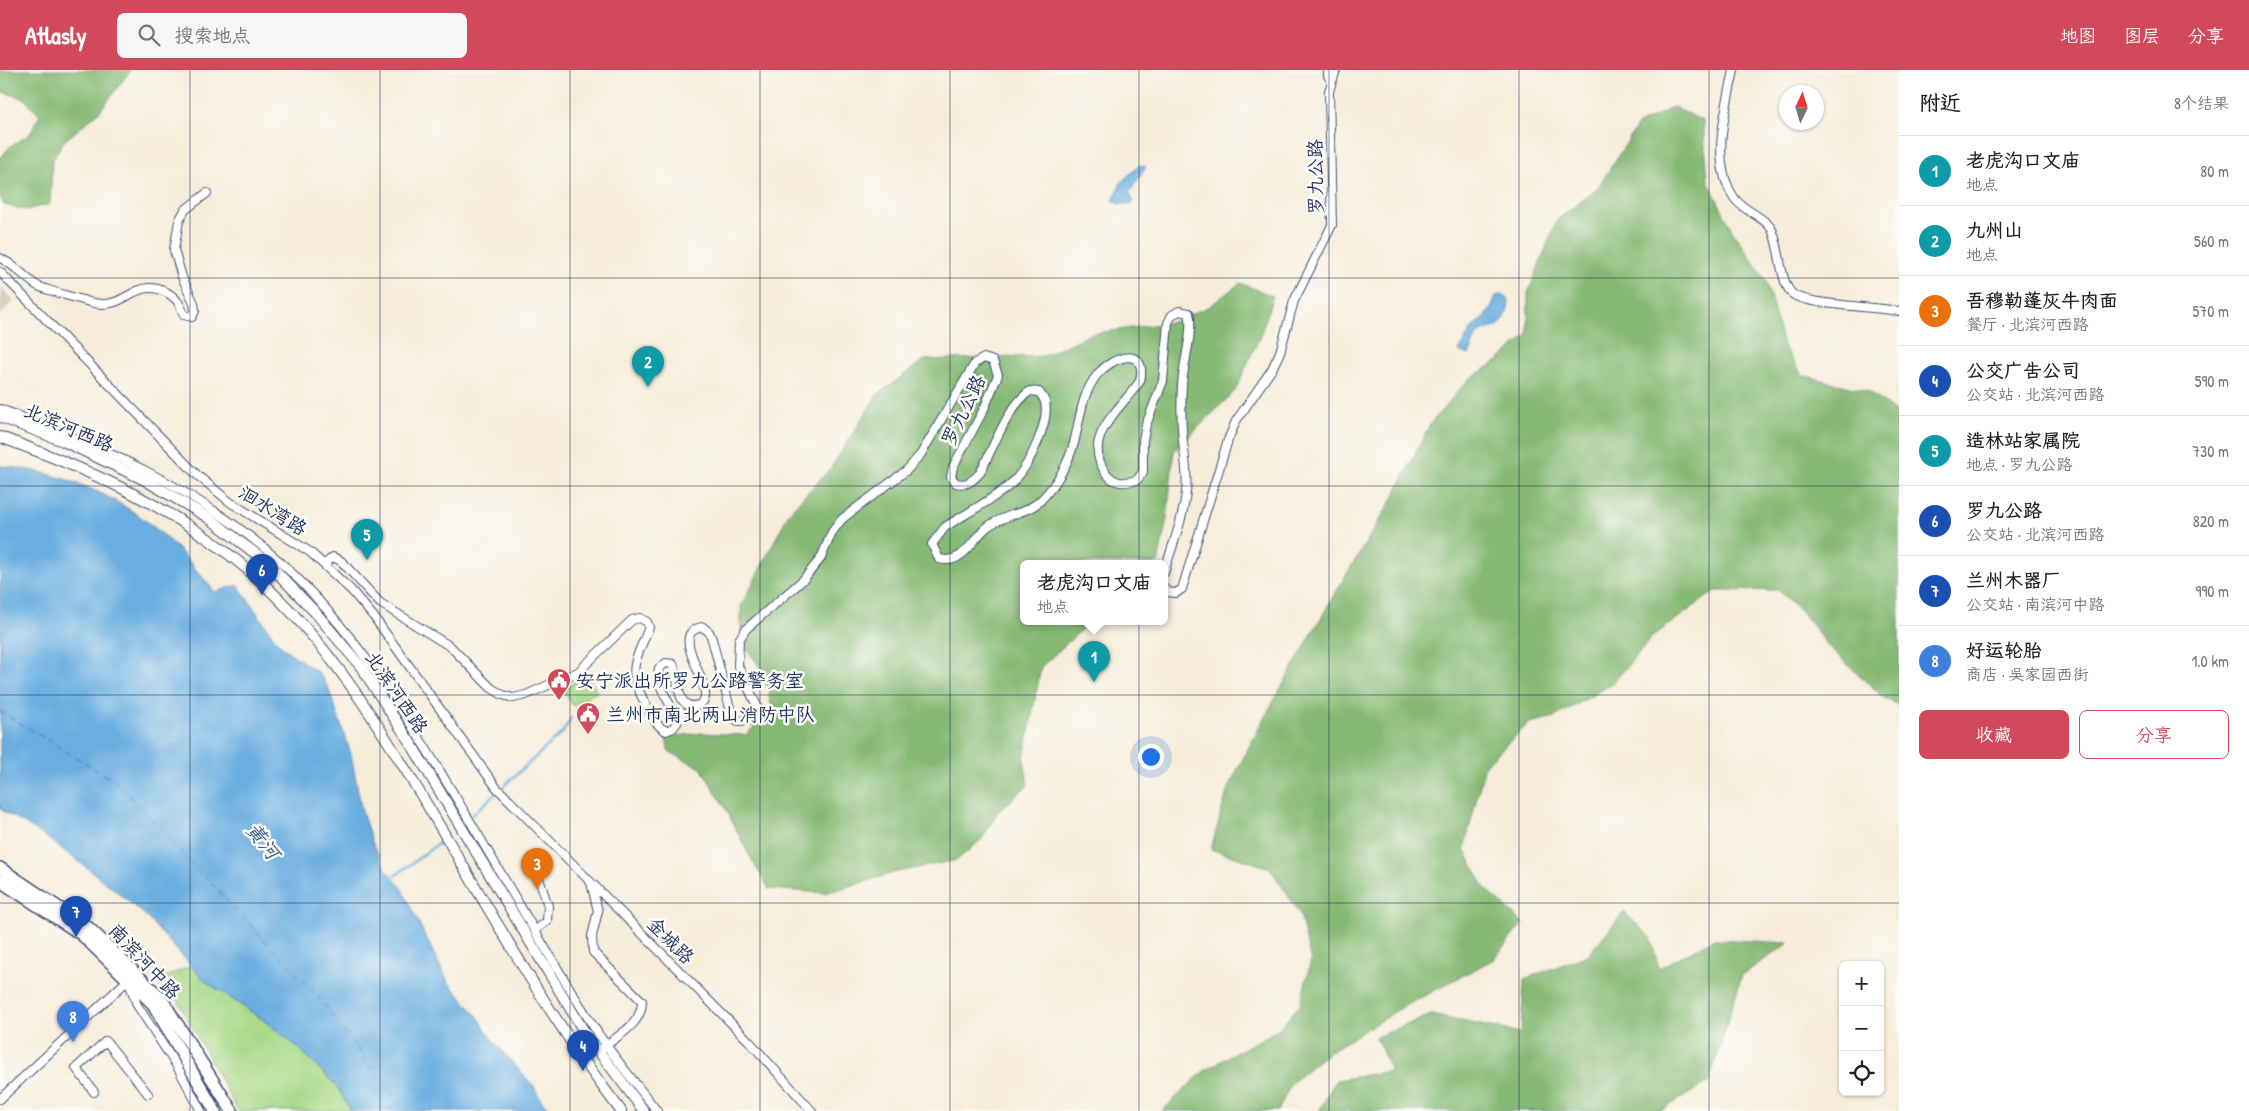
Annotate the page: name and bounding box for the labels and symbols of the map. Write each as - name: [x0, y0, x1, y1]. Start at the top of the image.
- north arrow: [1779, 85, 1824, 130]
- street label: 罗九公路: [1301, 139, 1329, 215]
- pin: 2: [632, 346, 664, 387]
- street label: 罗九公路: [935, 370, 991, 450]
- street label: 北滨河西路: [20, 396, 118, 458]
- street label: 洄水湾路: [234, 479, 312, 541]
- pin: 5: [351, 519, 383, 560]
- pin: 6: [246, 554, 278, 595]
- pin: 1: [1078, 641, 1110, 682]
- street label: 北滨河西路: [360, 645, 434, 739]
- public building icon: 安宁派出所罗九公路警务室: [546, 667, 572, 701]
- place label: 安宁派出所罗九公路警务室: [576, 667, 804, 693]
- public building icon: 兰州市南北两山消防中队: [575, 701, 601, 735]
- place label: 兰州市南北两山消防中队: [606, 701, 815, 727]
- your location: [1138, 744, 1164, 770]
- water label: 黄河: [240, 817, 288, 867]
- pin: 3: [521, 848, 553, 889]
- pin: 7: [60, 896, 92, 937]
- street label: 金城路: [642, 911, 700, 969]
- street label: 南滨河中路: [103, 917, 187, 1005]
- pin: 8: [57, 1001, 89, 1042]
- pin: 4: [567, 1030, 599, 1071]

